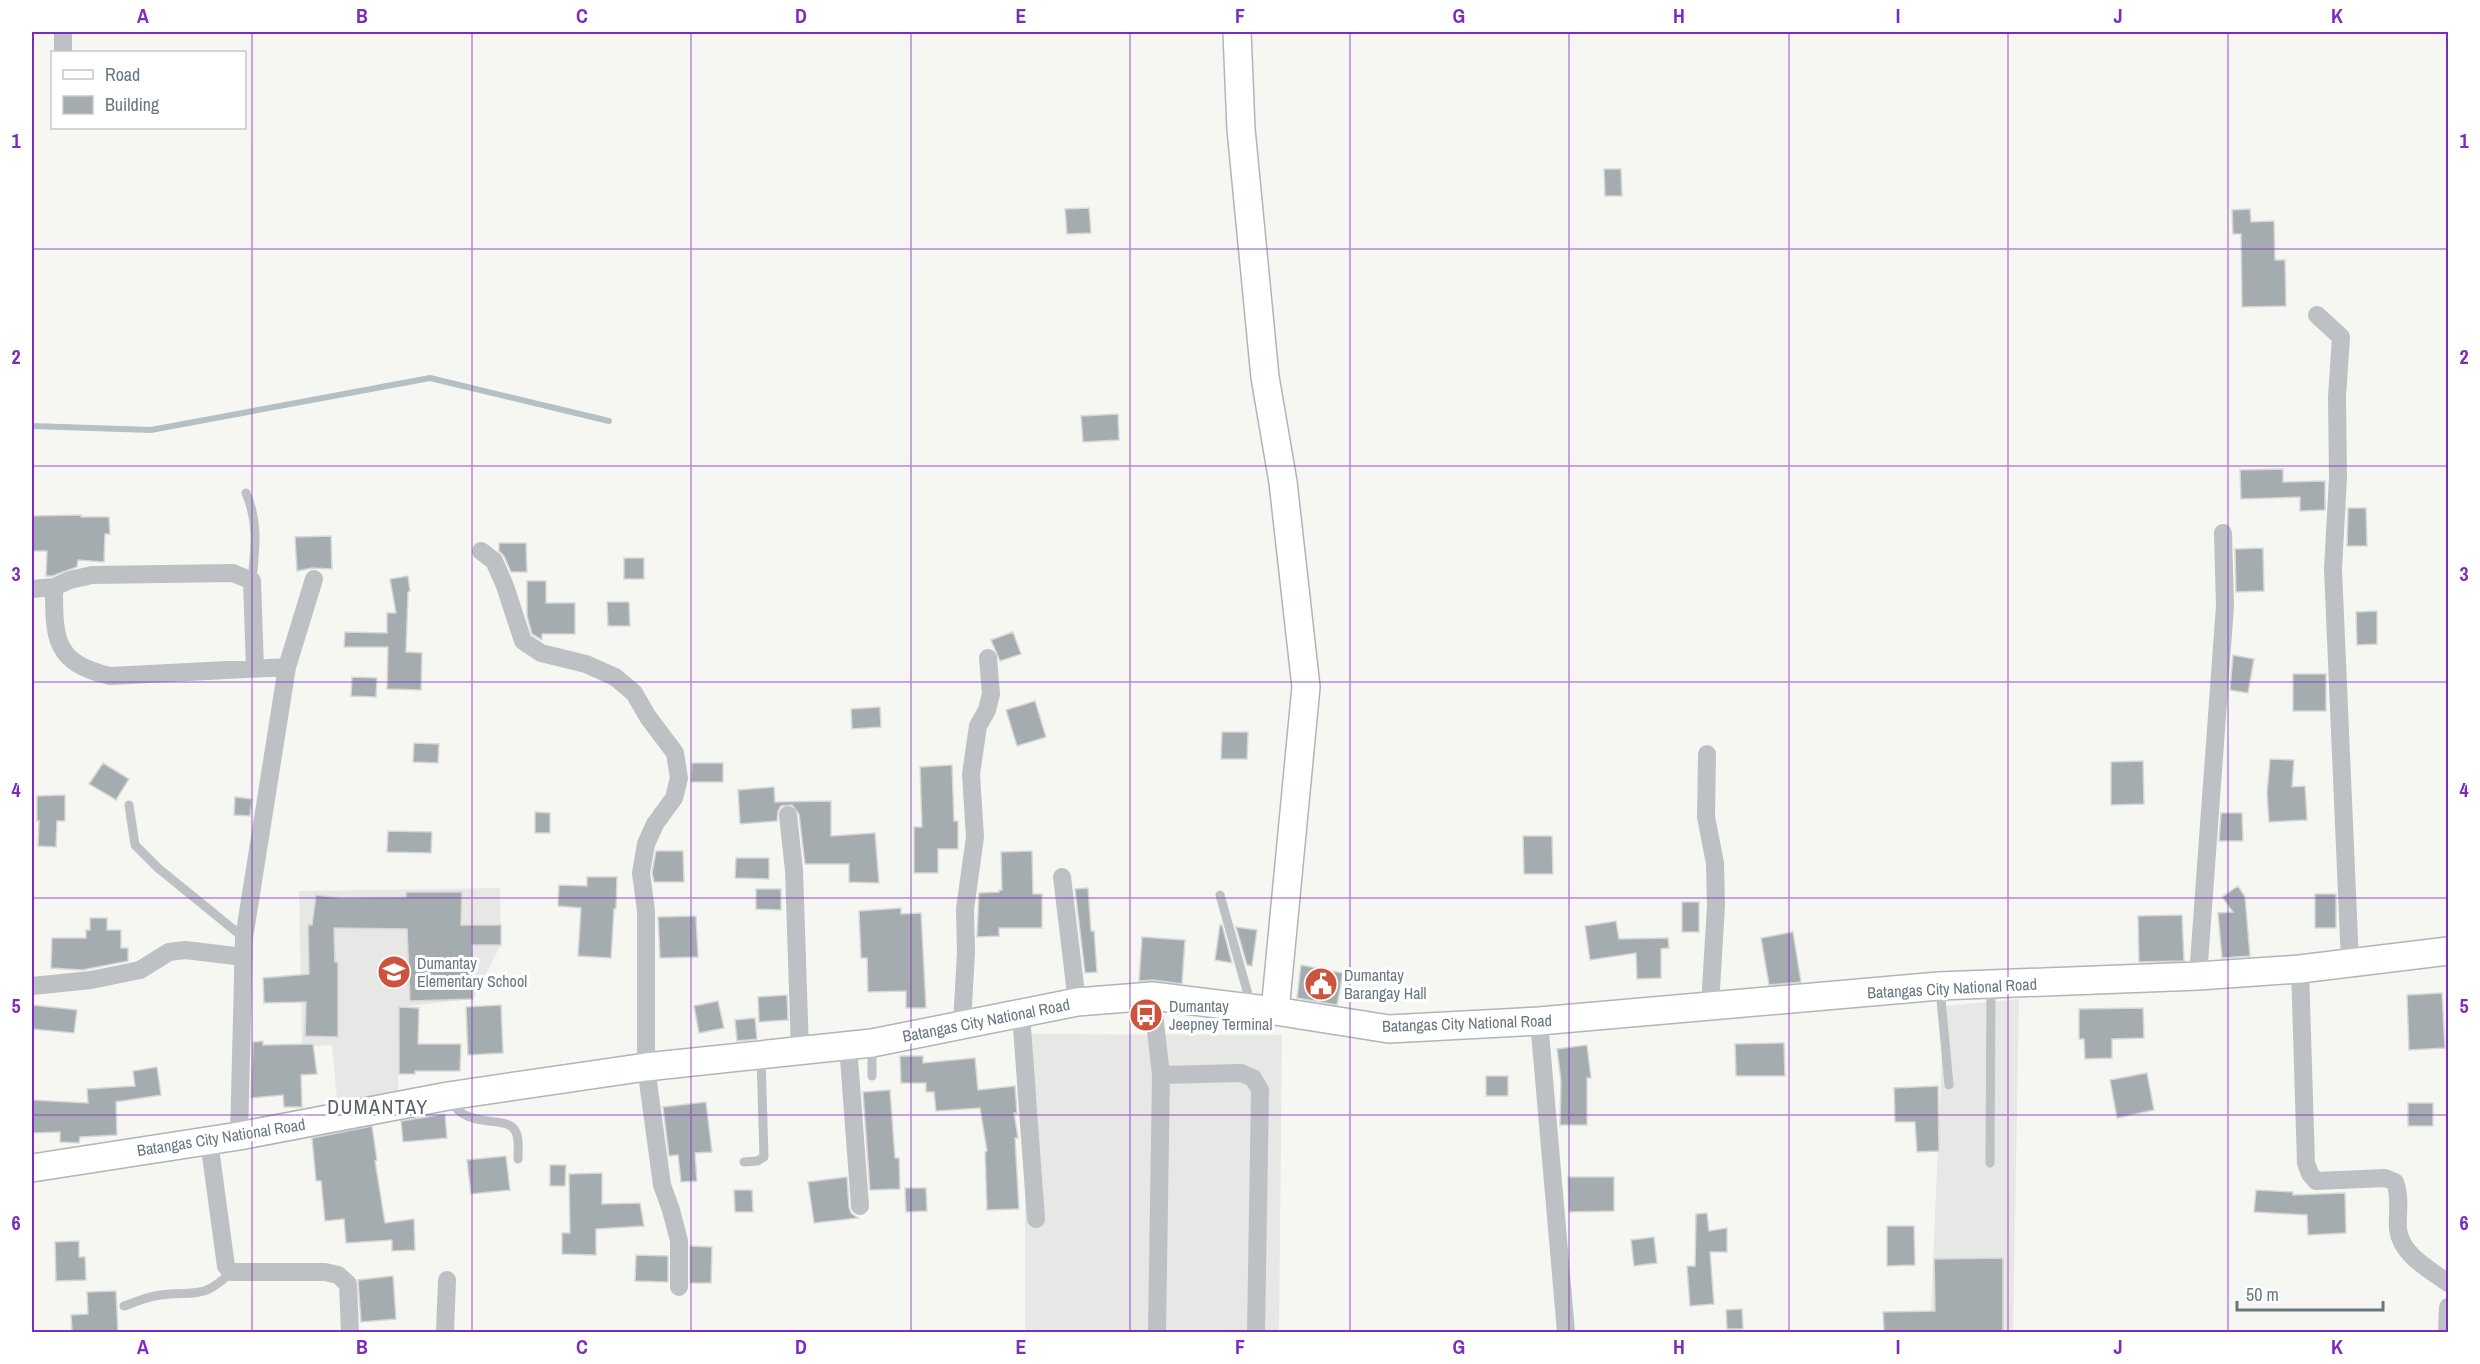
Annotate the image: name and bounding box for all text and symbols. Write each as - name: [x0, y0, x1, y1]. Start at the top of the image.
- text: A: [137, 2, 149, 29]
- text: B: [356, 2, 368, 29]
- text: C: [576, 2, 588, 29]
- text: D: [795, 2, 807, 29]
- text: E: [1016, 2, 1027, 29]
- text: F: [1235, 2, 1245, 29]
- text: G: [1453, 2, 1465, 29]
- text: H: [1673, 2, 1685, 29]
- text: I: [1896, 2, 1900, 29]
- text: J: [2113, 2, 2123, 29]
- text: K: [2331, 2, 2343, 29]
- legend: [51, 51, 246, 129]
- text: Road: [105, 62, 140, 87]
- text: Building: [105, 92, 160, 117]
- text: 1: [11, 127, 21, 154]
- text: 1: [2459, 127, 2469, 154]
- text: 2: [11, 343, 21, 370]
- text: 2: [2459, 343, 2469, 370]
- text: 3: [11, 560, 21, 587]
- text: 3: [2459, 560, 2469, 587]
- text: 4: [11, 776, 21, 803]
- text: 4: [2459, 776, 2469, 803]
- place label: Dumantay Elementary School: [417, 952, 527, 992]
- school or university icon: Dumantay Elementary School: [376, 954, 412, 990]
- place label: Dumantay Barangay Hall: [1344, 964, 1426, 1004]
- public building icon: Dumantay Barangay Hall: [1303, 966, 1339, 1002]
- street label: Batangas City National Road: [1867, 973, 2037, 1003]
- text: 5: [11, 992, 21, 1019]
- text: 5: [2459, 992, 2469, 1019]
- street label: Batangas City National Road: [900, 993, 1072, 1047]
- place label: Dumantay Jeepney Terminal: [1169, 995, 1272, 1035]
- bus stop icon: Dumantay Jeepney Terminal: [1128, 997, 1164, 1033]
- street label: Batangas City National Road: [1382, 1009, 1552, 1037]
- district label: DUMANTAY: [327, 1093, 429, 1120]
- street label: Batangas City National Road: [135, 1113, 307, 1161]
- text: 6: [11, 1209, 21, 1236]
- text: 6: [2459, 1209, 2469, 1236]
- scale bar: [2237, 1274, 2382, 1312]
- text: 50 m: [2246, 1282, 2279, 1307]
- text: A: [137, 1333, 149, 1360]
- text: B: [356, 1333, 368, 1360]
- text: C: [576, 1333, 588, 1360]
- text: D: [795, 1333, 807, 1360]
- text: E: [1016, 1333, 1027, 1360]
- text: F: [1235, 1333, 1245, 1360]
- text: G: [1453, 1333, 1465, 1360]
- text: H: [1673, 1333, 1685, 1360]
- text: I: [1896, 1333, 1900, 1360]
- text: J: [2113, 1333, 2123, 1360]
- text: K: [2331, 1333, 2343, 1360]

